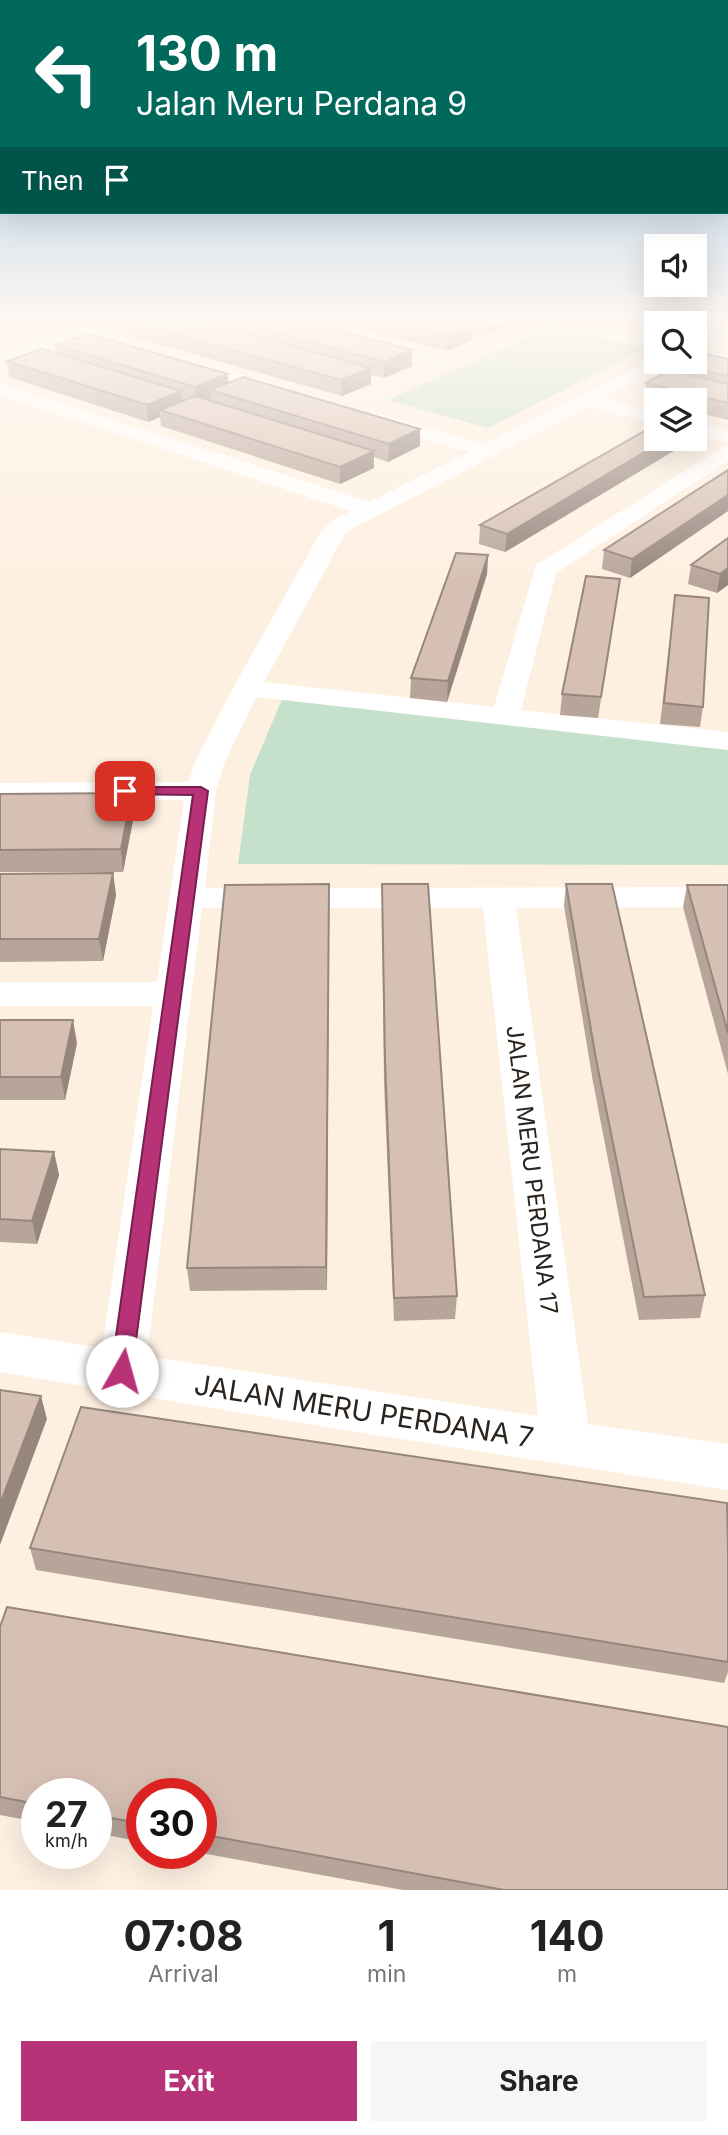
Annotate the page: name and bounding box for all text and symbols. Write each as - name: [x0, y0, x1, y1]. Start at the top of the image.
- text: 130 m: [136, 24, 278, 83]
- icon: left: [21, 28, 112, 119]
- text: Jalan Meru Perdana 9: [136, 84, 467, 123]
- icon: arrive: [98, 161, 136, 199]
- text: Then: [21, 165, 84, 196]
- map controls: [644, 234, 707, 451]
- button: sound: [644, 234, 707, 297]
- button: search: [644, 311, 707, 374]
- button: layers: [644, 388, 707, 451]
- pin: [95, 761, 155, 821]
- icon: arrive: [106, 772, 144, 810]
- street label: JALAN MERU PERDANA 17: [500, 1024, 564, 1316]
- position arrow: [85, 1334, 159, 1408]
- street label: JALAN MERU PERDANA 7: [192, 1367, 536, 1455]
- speed limit sign: 30: [126, 1778, 217, 1869]
- text: 27: [45, 1793, 88, 1835]
- text: km/h: [45, 1830, 88, 1851]
- text: 07:08: [123, 1910, 244, 1961]
- text: 1: [378, 1910, 396, 1961]
- text: 140: [530, 1910, 605, 1961]
- text: Arrival: [148, 1960, 219, 1988]
- text: min: [367, 1960, 406, 1988]
- text: m: [557, 1960, 577, 1988]
- button: Exit: [21, 2041, 357, 2121]
- button: Share: [371, 2041, 707, 2121]

